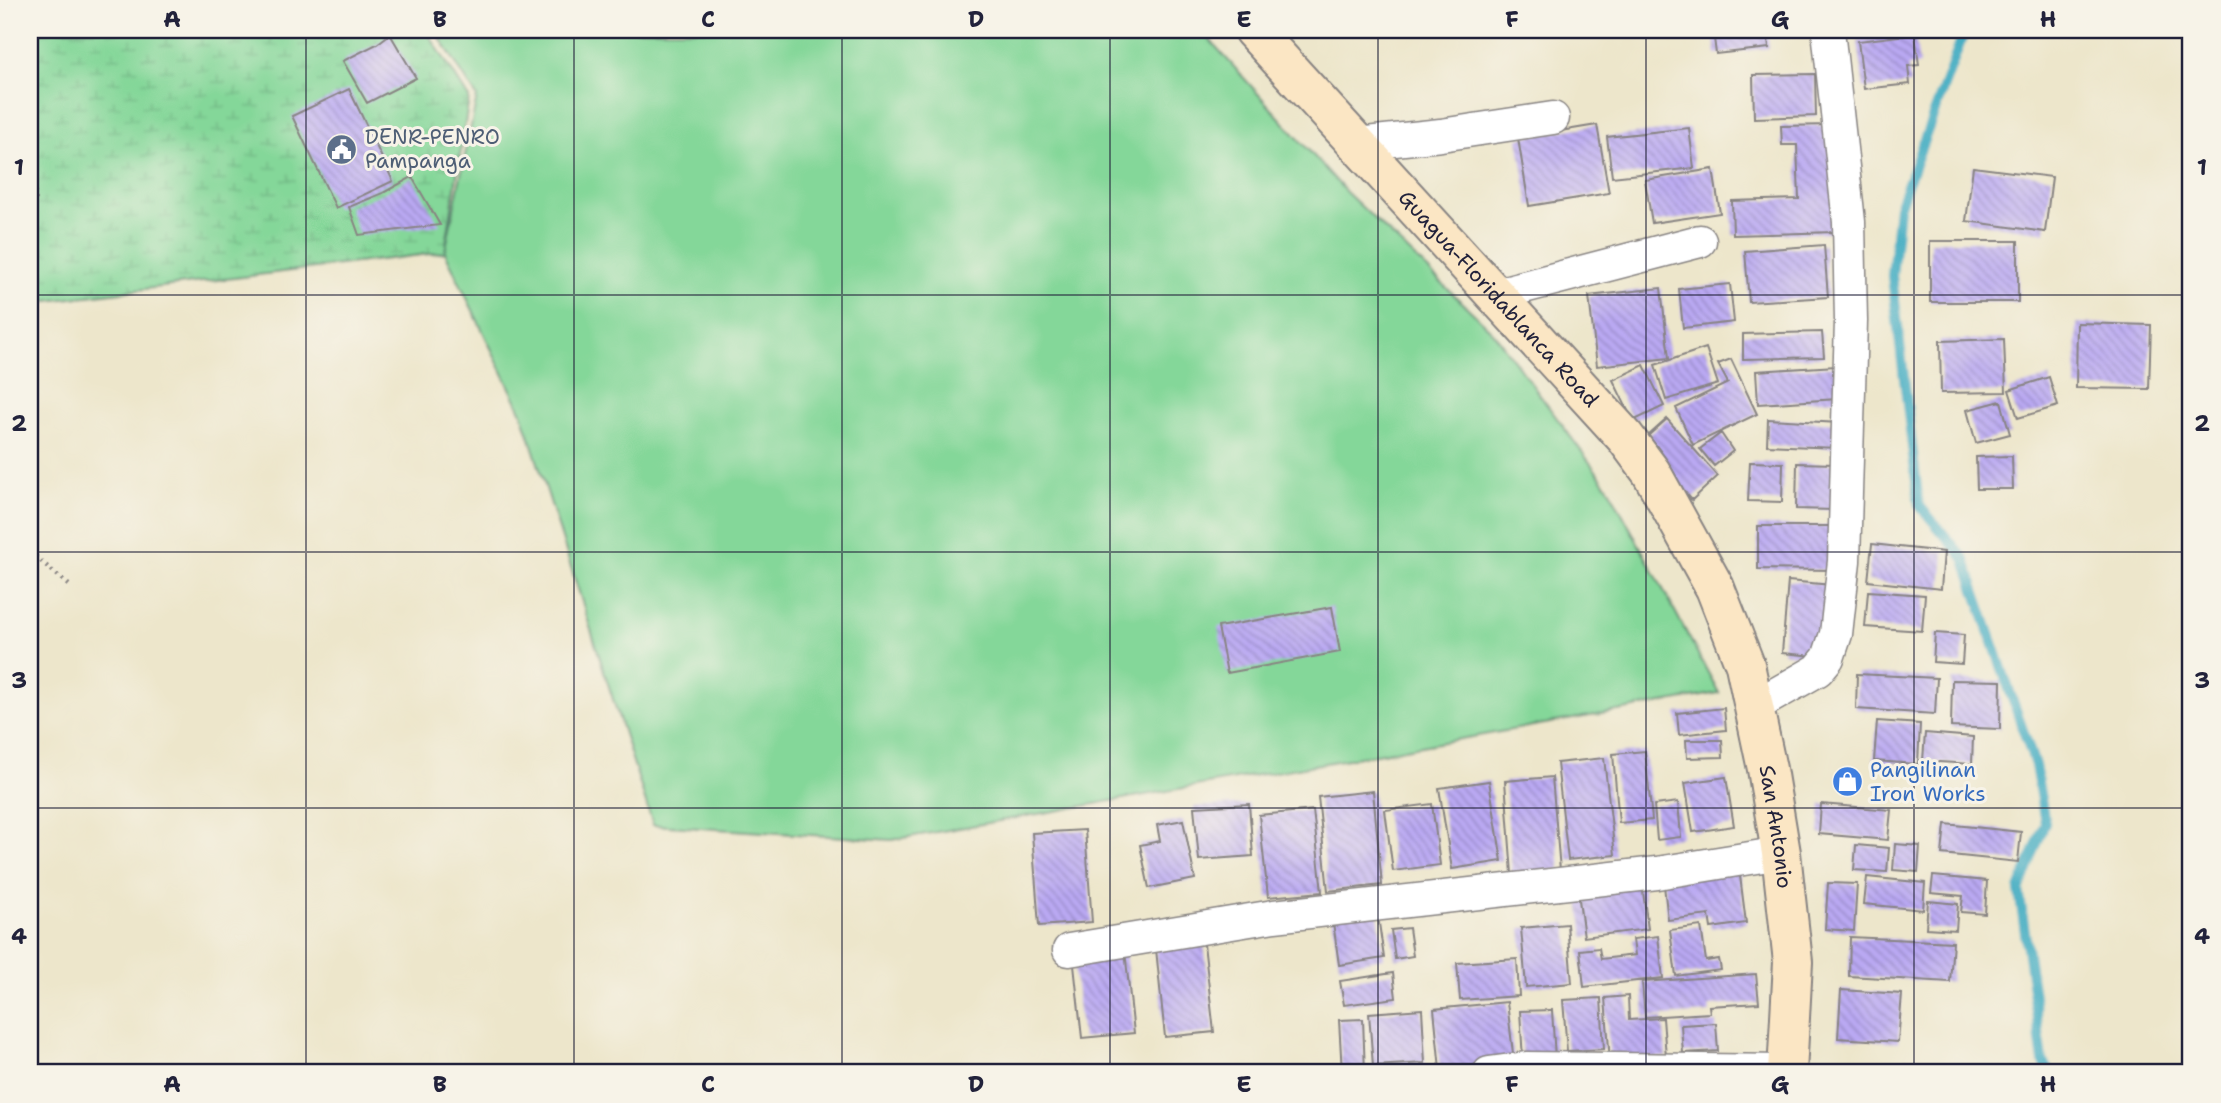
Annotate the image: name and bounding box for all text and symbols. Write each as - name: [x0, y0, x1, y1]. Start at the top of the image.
- text: A: [163, 4, 181, 34]
- text: B: [433, 4, 447, 34]
- text: C: [701, 4, 715, 34]
- text: D: [968, 4, 984, 34]
- text: E: [1236, 4, 1252, 34]
- text: F: [1505, 4, 1519, 34]
- text: G: [1771, 4, 1790, 34]
- text: H: [2040, 4, 2056, 34]
- place label: DENR-PENRO Pampanga: [365, 123, 500, 175]
- public building icon: DENR-PENRO Pampanga: [325, 132, 359, 166]
- text: 1: [14, 152, 24, 182]
- text: 1: [2197, 152, 2207, 182]
- street label: Guagua-Floridablanca Road: [1392, 184, 1605, 413]
- text: 2: [11, 408, 27, 438]
- text: 2: [2194, 408, 2210, 438]
- text: 3: [11, 665, 27, 695]
- text: 3: [2194, 665, 2210, 695]
- place label: Pangilinan Iron Works: [1870, 756, 1986, 808]
- street label: San Antonio: [1753, 763, 1799, 890]
- shop icon: Pangilinan Iron Works: [1830, 765, 1864, 799]
- text: 4: [11, 921, 27, 951]
- text: 4: [2194, 921, 2210, 951]
- text: A: [163, 1069, 181, 1099]
- text: B: [433, 1069, 447, 1099]
- text: C: [701, 1069, 715, 1099]
- text: D: [968, 1069, 984, 1099]
- text: E: [1236, 1069, 1252, 1099]
- text: F: [1505, 1069, 1519, 1099]
- text: G: [1771, 1069, 1790, 1099]
- text: H: [2040, 1069, 2056, 1099]

